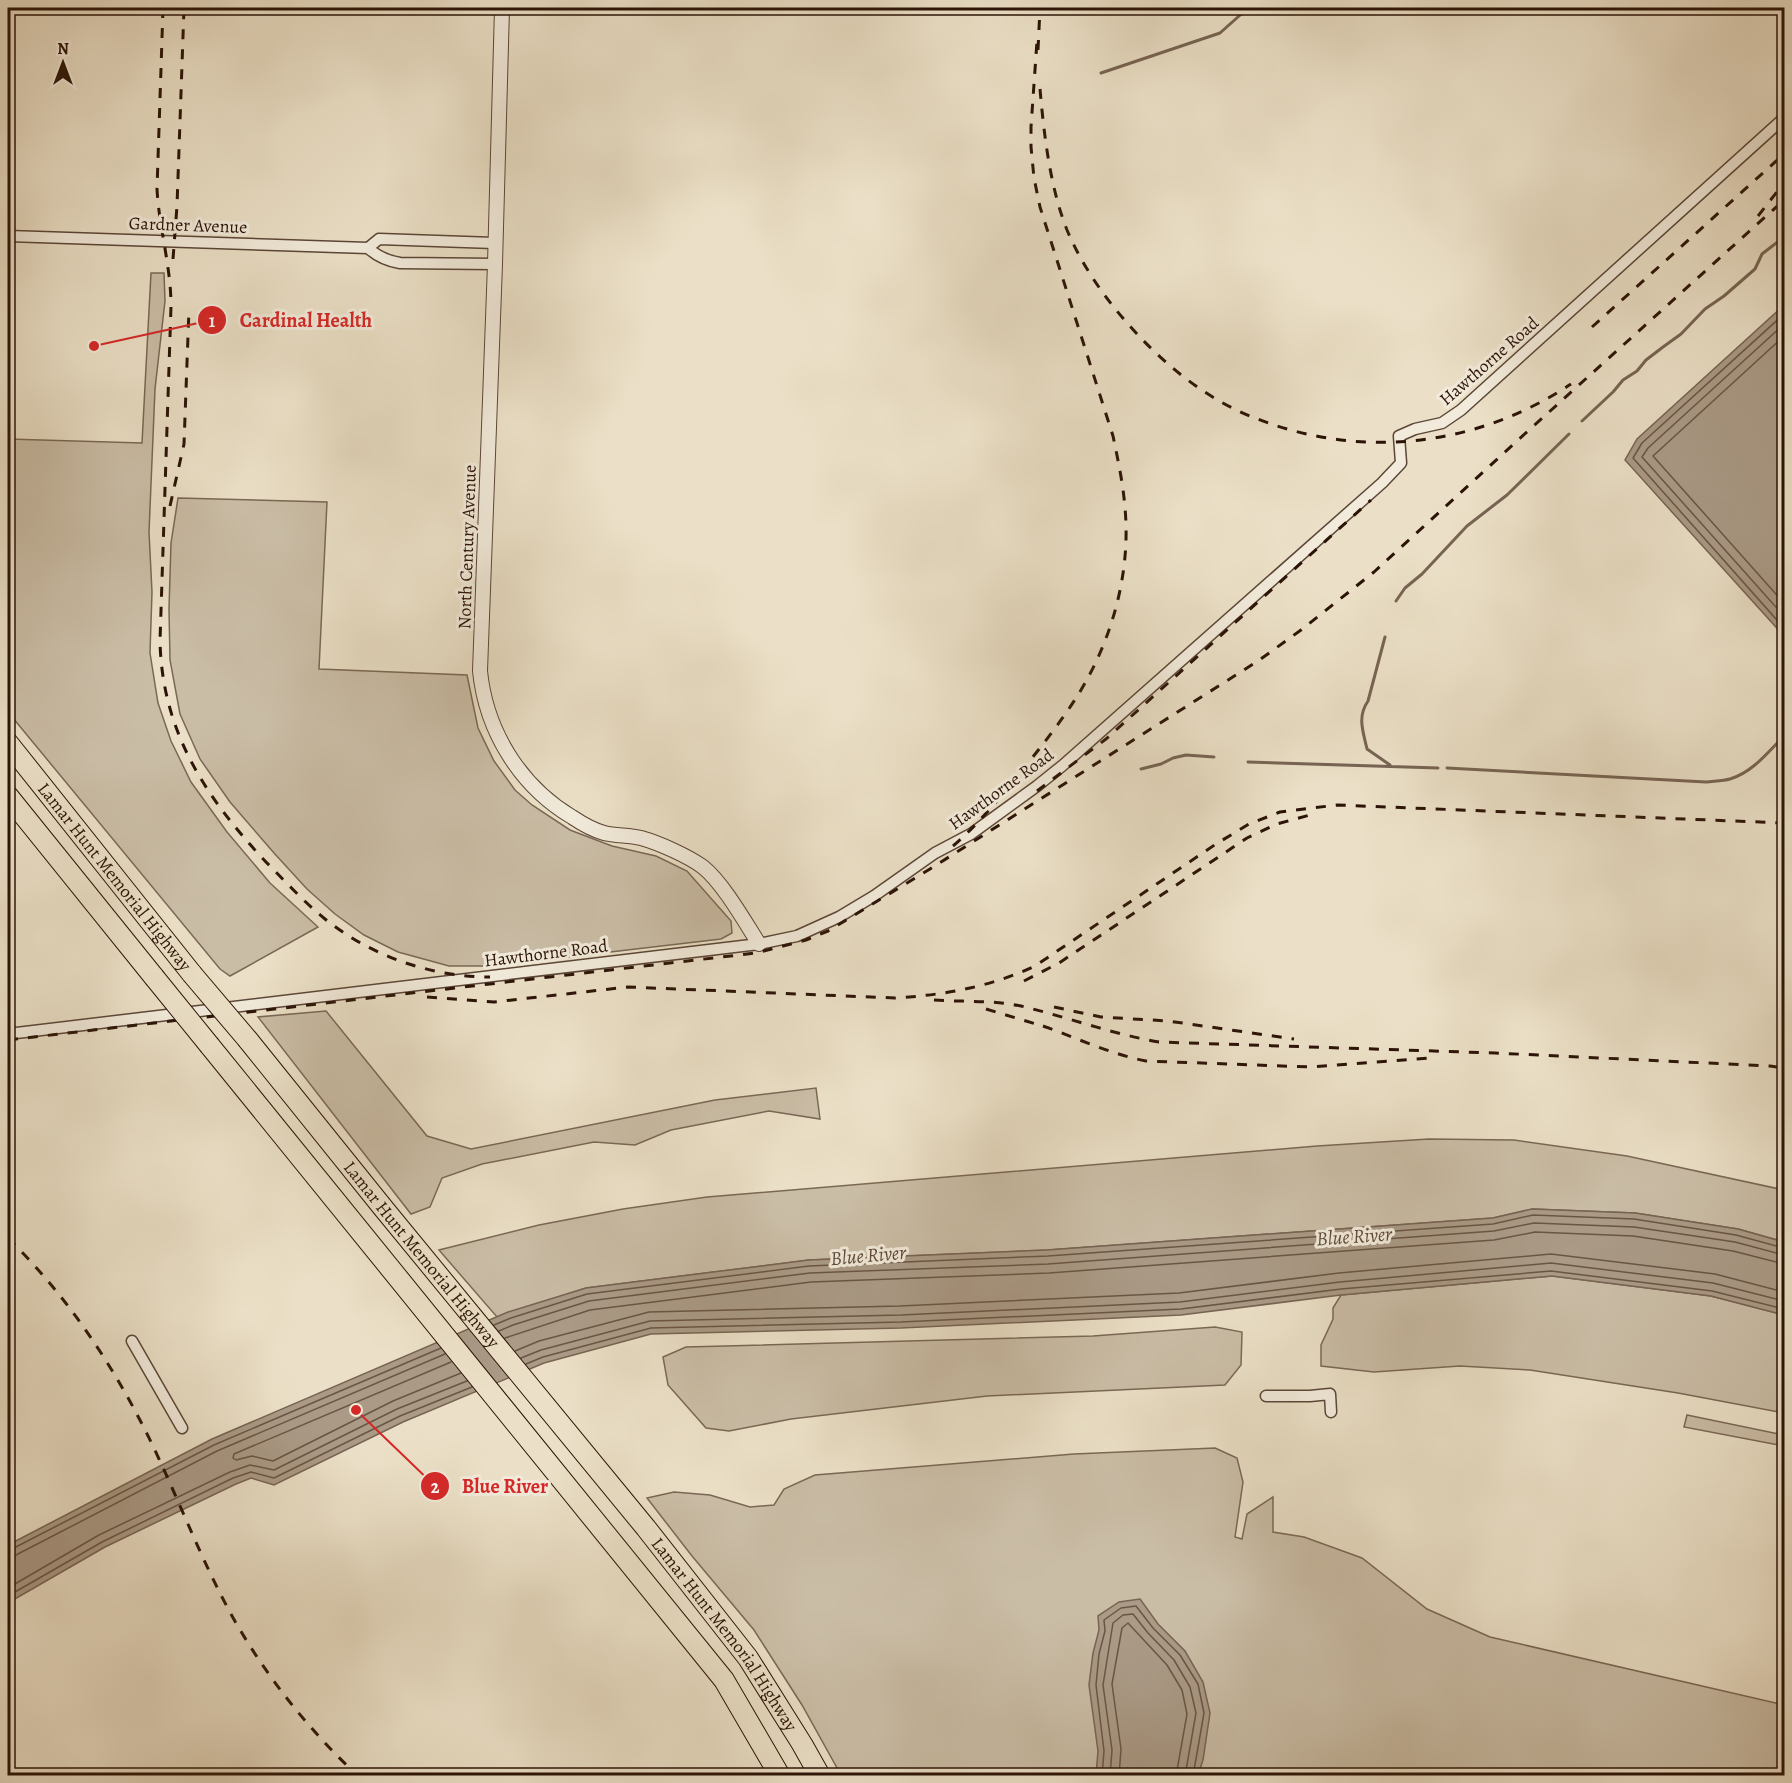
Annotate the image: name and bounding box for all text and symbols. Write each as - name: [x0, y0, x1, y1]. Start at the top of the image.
- north arrow: [33, 33, 93, 93]
- text: N: [57, 38, 69, 60]
- street label: Gardner Avenue: [128, 211, 248, 239]
- callout: Cardinal Health: [197, 301, 384, 339]
- text: Cardinal Health: [240, 307, 372, 334]
- text: 1: [209, 309, 216, 333]
- street label: Hawthorne Road: [1434, 311, 1544, 411]
- street label: North Century Avenue: [452, 464, 482, 630]
- street label: Hawthorne Road: [944, 743, 1059, 835]
- street label: Lamar Hunt Memorial Highway: [32, 777, 198, 977]
- street label: Hawthorne Road: [483, 933, 609, 972]
- street label: Lamar Hunt Memorial Highway: [338, 1156, 506, 1354]
- water label: Blue River: [1315, 1220, 1394, 1253]
- water label: Blue River: [829, 1239, 908, 1272]
- callout: Blue River: [420, 1467, 560, 1505]
- text: Blue River: [462, 1473, 548, 1500]
- text: 2: [431, 1475, 440, 1499]
- street label: Lamar Hunt Memorial Highway: [646, 1532, 804, 1737]

